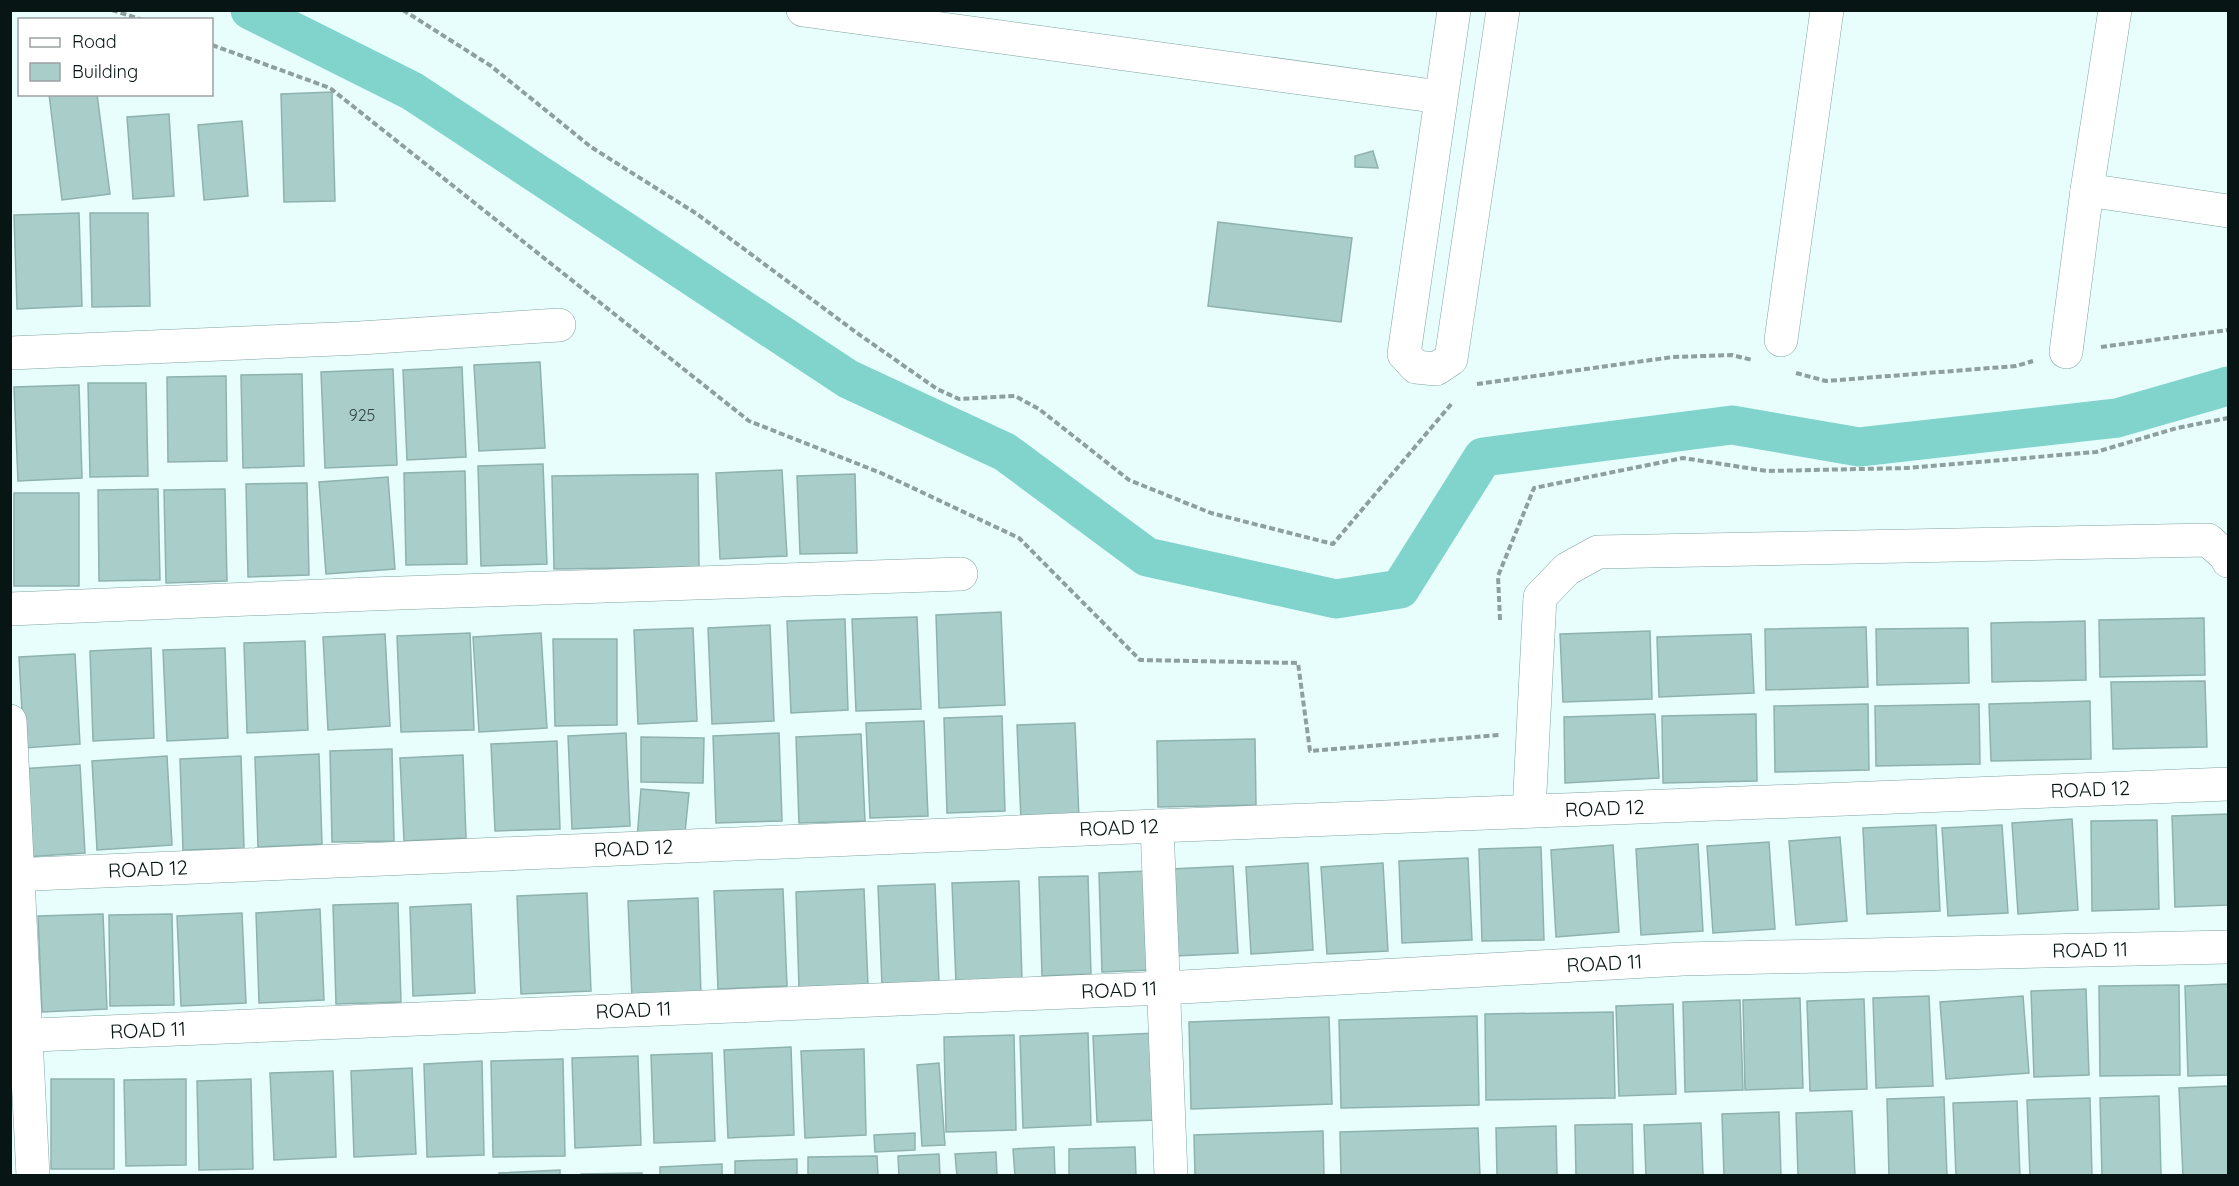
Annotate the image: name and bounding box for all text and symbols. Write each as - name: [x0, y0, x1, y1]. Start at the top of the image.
- legend: [18, 18, 213, 96]
- text: Road: [72, 30, 117, 53]
- text: Building: [72, 60, 138, 83]
- house number: 925: [349, 405, 375, 425]
- street label: ROAD 12: [2050, 775, 2131, 803]
- street label: ROAD 12: [1564, 794, 1645, 822]
- street label: ROAD 12: [1079, 813, 1159, 841]
- street label: ROAD 12: [593, 834, 674, 862]
- street label: ROAD 12: [107, 854, 188, 883]
- street label: ROAD 11: [2052, 936, 2128, 963]
- street label: ROAD 11: [1566, 948, 1643, 977]
- street label: ROAD 11: [1081, 975, 1158, 1003]
- street label: ROAD 11: [595, 995, 672, 1024]
- street label: ROAD 11: [109, 1016, 186, 1044]

